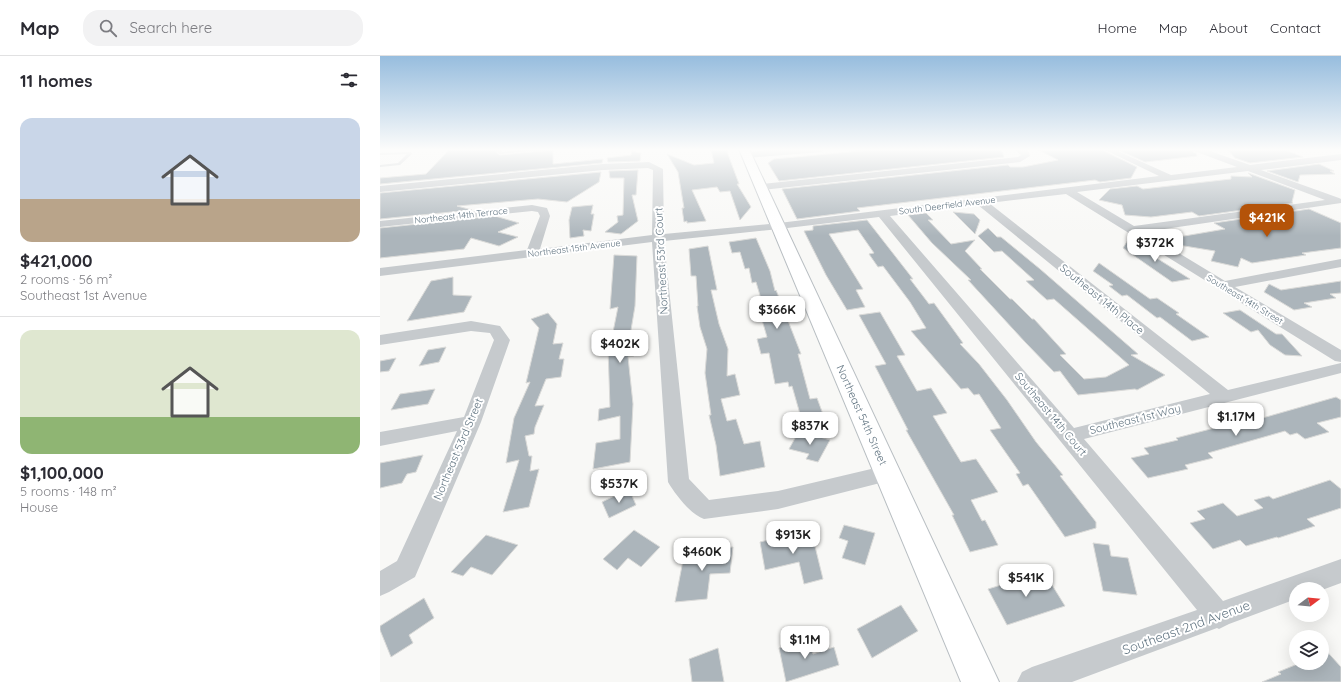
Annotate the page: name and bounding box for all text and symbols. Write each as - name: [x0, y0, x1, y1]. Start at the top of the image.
- search box: [83, 10, 363, 46]
- text: Map: [20, 16, 59, 40]
- icon: search: [97, 17, 119, 39]
- text: Search here: [129, 18, 212, 37]
- text: Home: [1098, 19, 1137, 37]
- text: Map: [1159, 19, 1187, 37]
- text: About: [1209, 19, 1248, 37]
- text: Contact: [1270, 19, 1321, 37]
- icon: filters: [338, 69, 360, 91]
- text: 11 homes: [20, 70, 92, 91]
- icon: home: [154, 144, 226, 216]
- street label: South Deerfield Avenue: [898, 194, 996, 216]
- pin: $421K: [1239, 204, 1295, 238]
- street label: Northeast 14th Terrace: [414, 205, 508, 225]
- street label: Northeast 53rd Court: [651, 207, 671, 315]
- text: $421K: [1249, 209, 1285, 225]
- pin: $372K: [1127, 229, 1183, 263]
- text: $372K: [1136, 234, 1174, 250]
- street label: Northeast 15th Avenue: [527, 237, 621, 259]
- text: $421,000: [20, 250, 92, 271]
- street label: Southeast 14th Place: [1057, 261, 1147, 337]
- text: 2 rooms · 56 m²: [20, 271, 112, 287]
- street label: Southeast 14th Street: [1205, 272, 1285, 326]
- text: Southeast 1st Avenue: [20, 287, 147, 303]
- pin: $366K: [749, 296, 805, 330]
- text: $366K: [758, 301, 796, 317]
- pin: $402K: [592, 330, 648, 364]
- text: $402K: [600, 335, 640, 351]
- icon: home: [154, 356, 226, 428]
- street label: Northeast 54th Street: [834, 363, 891, 468]
- street label: Southeast 14th Court: [1012, 369, 1090, 459]
- street label: Northeast 53rd Street: [430, 396, 486, 502]
- street label: Southeast 1st Way: [1088, 401, 1182, 437]
- pin: $1.17M: [1203, 403, 1269, 437]
- text: $1.17M: [1217, 408, 1255, 424]
- pin: $837K: [782, 412, 838, 446]
- text: $837K: [791, 417, 829, 433]
- text: $1,100,000: [20, 462, 104, 483]
- pin: $537K: [591, 470, 647, 504]
- text: $537K: [600, 475, 638, 491]
- text: 5 rooms · 148 m²: [20, 483, 117, 499]
- text: House: [20, 499, 58, 515]
- pin: $913K: [765, 521, 821, 555]
- text: $913K: [775, 526, 811, 542]
- pin: $460K: [674, 538, 730, 572]
- text: $460K: [682, 543, 722, 559]
- pin: $541K: [998, 564, 1054, 598]
- text: $541K: [1008, 569, 1044, 585]
- north arrow: [1289, 582, 1329, 622]
- map controls: [1289, 582, 1329, 670]
- street label: Southeast 2nd Avenue: [1120, 597, 1252, 657]
- pin: $1.1M: [777, 626, 833, 660]
- button: layers: [1289, 630, 1329, 670]
- text: $1.1M: [789, 631, 821, 647]

